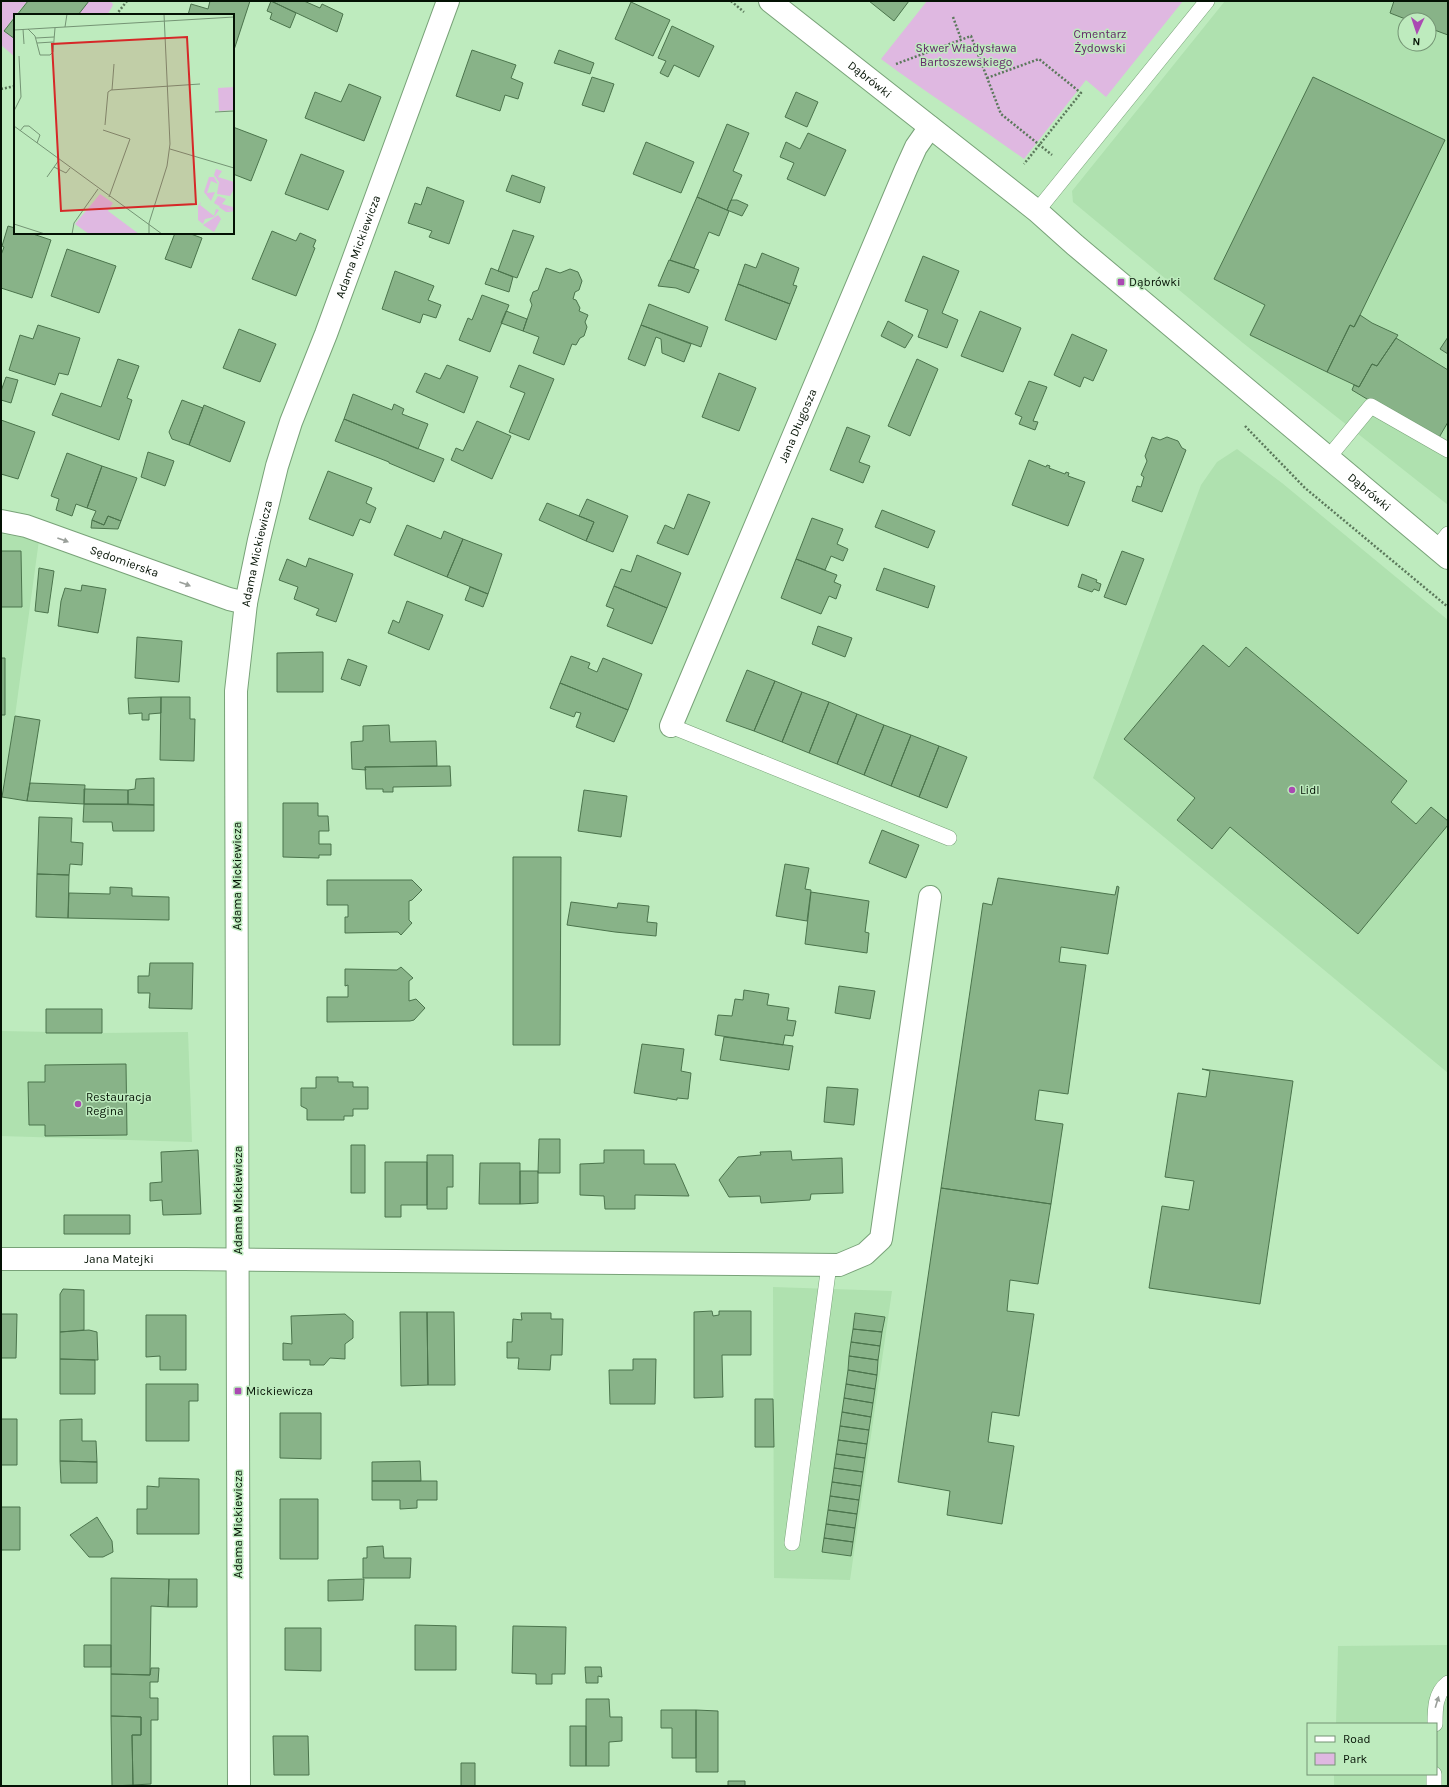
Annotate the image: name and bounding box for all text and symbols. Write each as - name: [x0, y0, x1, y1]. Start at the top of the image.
- north arrow: [1397, 12, 1437, 52]
- inset map: [14, 14, 234, 234]
- park label: Cmentarz Żydowski: [1073, 27, 1127, 55]
- text: N: [1412, 35, 1421, 48]
- park label: Skwer Władysława Bartoszewskiego: [915, 41, 1017, 69]
- street label: Dąbrówki: [845, 58, 894, 101]
- street label: Adama Mickiewicza: [333, 193, 383, 300]
- place label: Dąbrówki: [1129, 275, 1181, 289]
- marker: Dąbrówki: [1116, 277, 1126, 287]
- street label: Jana Długosza: [776, 387, 819, 465]
- street label: Dąbrówki: [1345, 470, 1394, 514]
- street label: Adama Mickiewicza: [239, 499, 275, 608]
- one-way arrow: [57, 537, 69, 543]
- street label: Sędomierska: [88, 543, 161, 580]
- one-way arrow: [180, 581, 192, 587]
- place label: Lidl: [1300, 783, 1320, 797]
- marker: Lidl: [1287, 785, 1297, 795]
- street label: Adama Mickiewicza: [230, 822, 244, 930]
- place label: Restauracja Regina: [86, 1090, 152, 1118]
- marker: Restauracja Regina: [73, 1099, 83, 1109]
- street label: Adama Mickiewicza: [231, 1146, 245, 1254]
- street label: Jana Matejki: [84, 1252, 154, 1266]
- place label: Mickiewicza: [246, 1384, 313, 1398]
- marker: Mickiewicza: [233, 1386, 243, 1396]
- street label: Adama Mickiewicza: [231, 1470, 245, 1578]
- one-way arrow: [1434, 1695, 1440, 1707]
- legend: [1307, 1723, 1437, 1775]
- text: Road: [1343, 1732, 1371, 1746]
- text: Park: [1343, 1752, 1368, 1766]

